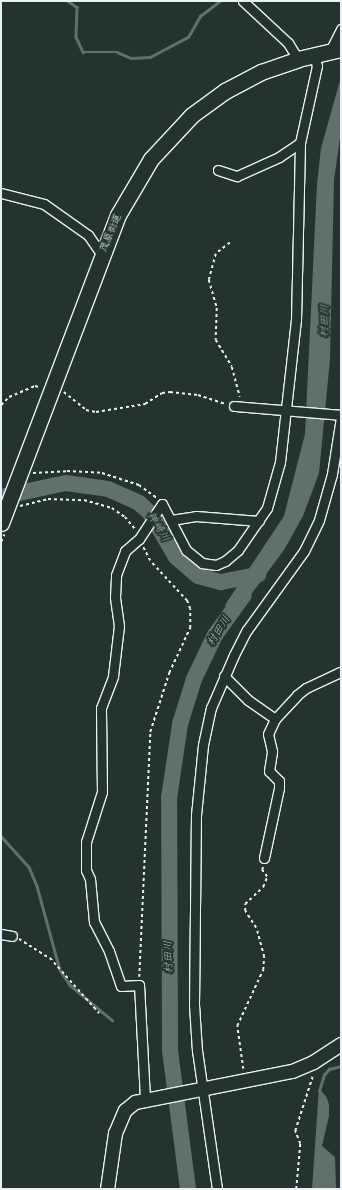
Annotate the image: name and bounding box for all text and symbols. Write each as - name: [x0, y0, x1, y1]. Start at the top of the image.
- street label: 茂原街道: [98, 212, 124, 254]
- water label: 村田川: [318, 304, 332, 338]
- water label: 神崎川: [144, 510, 172, 544]
- water label: 村田川: [205, 614, 233, 648]
- water label: 村田川: [162, 940, 176, 974]

